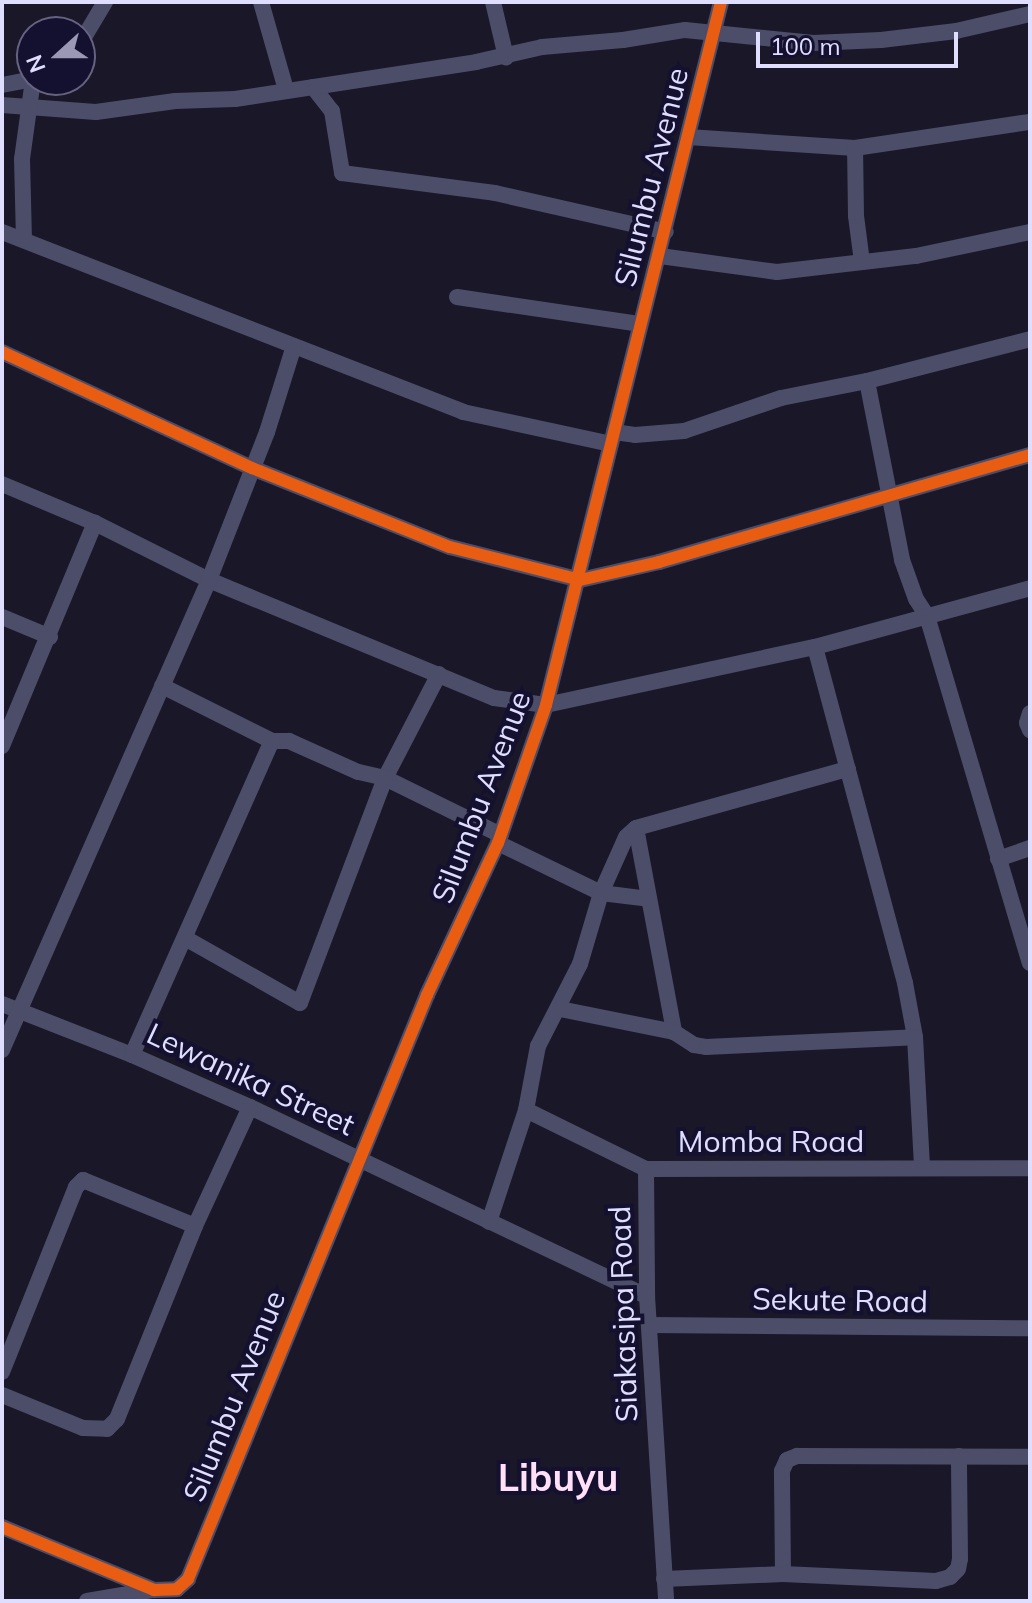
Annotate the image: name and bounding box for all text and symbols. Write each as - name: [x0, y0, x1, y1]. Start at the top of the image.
- north arrow: [16, 16, 96, 96]
- scale bar: [760, 16, 962, 66]
- text: 100 m: [770, 31, 841, 61]
- text: N: [19, 51, 52, 77]
- street label: Silumbu Avenue: [606, 64, 696, 290]
- street label: Silumbu Avenue: [424, 686, 538, 908]
- street label: Lewanika Street: [141, 1015, 361, 1143]
- street label: Momba Road: [678, 1123, 864, 1159]
- street label: Siakasipa Road: [601, 1205, 645, 1423]
- street label: Sekute Road: [752, 1280, 928, 1320]
- street label: Silumbu Avenue: [175, 1285, 293, 1507]
- district label: Libuyu: [498, 1455, 618, 1501]

